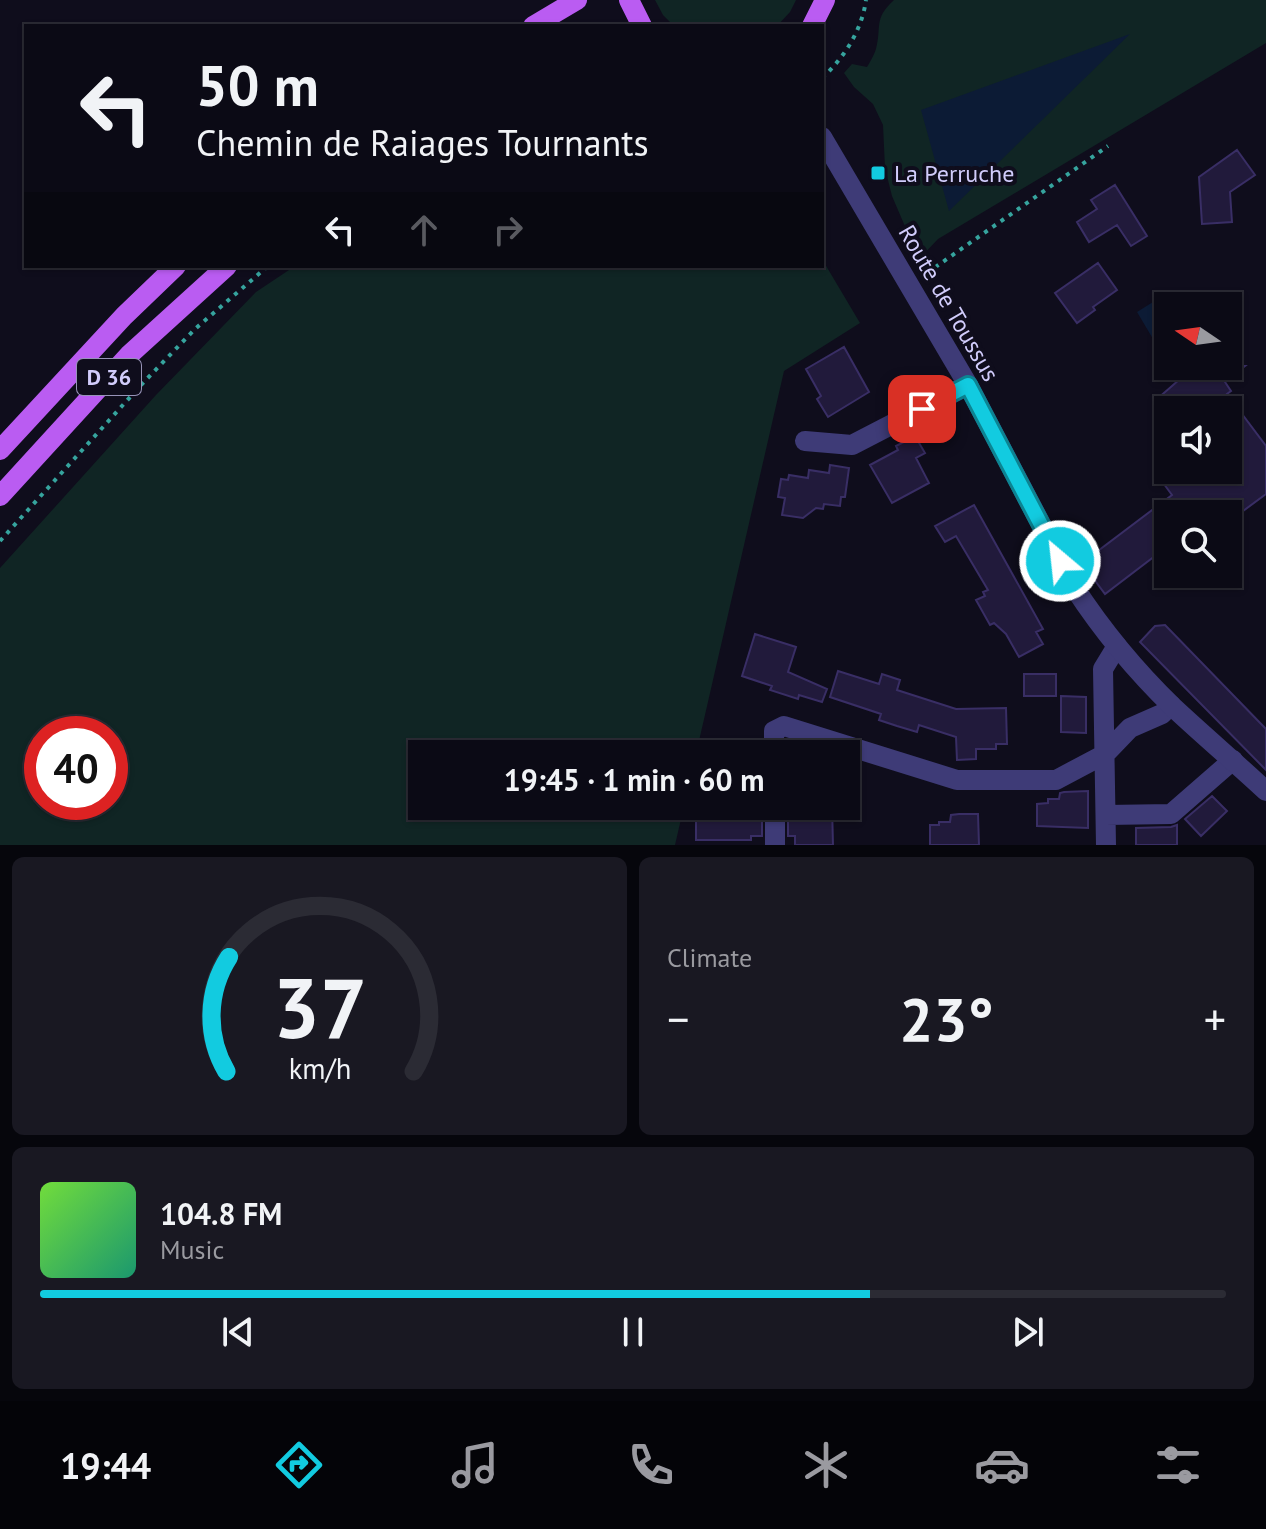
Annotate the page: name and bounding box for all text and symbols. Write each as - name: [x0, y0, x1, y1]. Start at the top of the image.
- text: 50 m: [196, 49, 319, 121]
- icon: left: [64, 56, 168, 160]
- text: Chemin de Raiages Tournants: [196, 119, 649, 166]
- place label: La Perruche: [894, 158, 1014, 189]
- marker: La Perruche: [869, 164, 887, 182]
- icon: left: [318, 208, 362, 252]
- icon: ahead: [402, 208, 446, 252]
- icon: right: [486, 208, 530, 252]
- street label: Route de Toussus: [892, 219, 1006, 387]
- north arrow: [1154, 292, 1242, 380]
- map controls: [1154, 292, 1242, 588]
- road number: D 36: [77, 359, 141, 395]
- pin: [888, 375, 956, 443]
- icon: arrive: [900, 387, 944, 431]
- button: sound: [1154, 396, 1242, 484]
- button: search: [1154, 500, 1242, 588]
- position arrow: [1018, 519, 1102, 603]
- speed limit sign: 40: [24, 716, 128, 820]
- text: 19:45 · 1 min · 60 m: [504, 760, 764, 799]
- text: Climate: [667, 941, 752, 974]
- text: 37: [272, 953, 367, 1061]
- text: 23°: [899, 980, 994, 1058]
- text: −: [667, 990, 689, 1047]
- text: +: [1204, 990, 1226, 1047]
- text: km/h: [288, 1050, 351, 1087]
- text: 104.8 FM: [160, 1194, 282, 1233]
- text: Music: [160, 1233, 224, 1266]
- icon: previous: [216, 1310, 260, 1354]
- icon: pause: [611, 1310, 655, 1354]
- icon: next: [1006, 1310, 1050, 1354]
- icon: directions: [271, 1437, 327, 1493]
- icon: music: [447, 1437, 503, 1493]
- icon: phone: [623, 1437, 679, 1493]
- icon: climate: [798, 1437, 854, 1493]
- icon: car: [974, 1437, 1030, 1493]
- icon: filters: [1150, 1437, 1206, 1493]
- text: 19:44: [60, 1442, 151, 1489]

